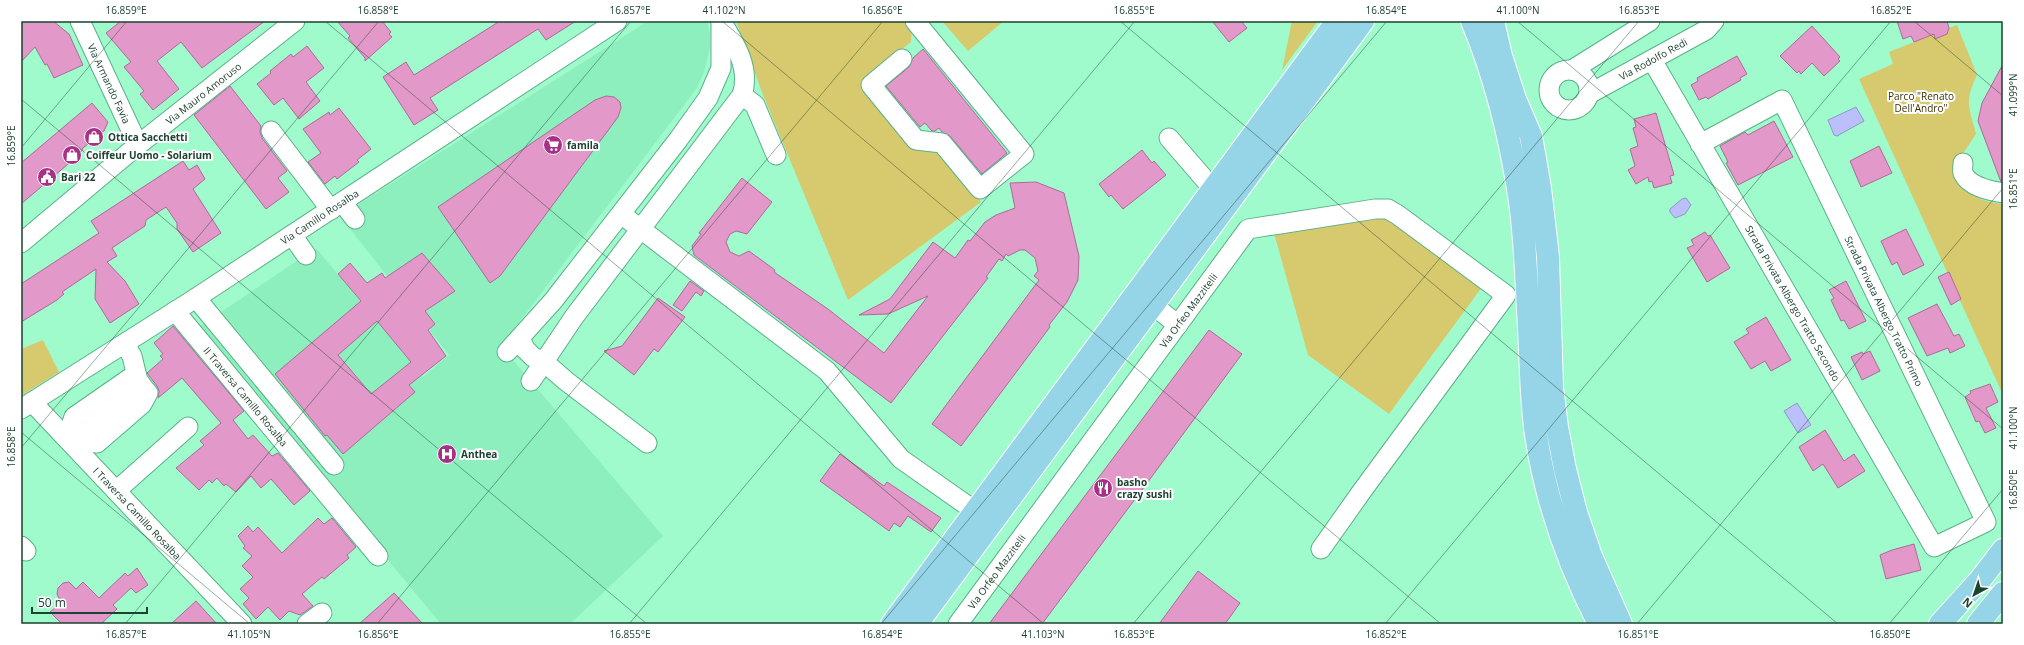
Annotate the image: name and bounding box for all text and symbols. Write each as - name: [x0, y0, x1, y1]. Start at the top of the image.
- text: 16.859°E: [105, 3, 147, 17]
- text: 16.858°E: [357, 3, 399, 17]
- text: 16.857°E: [609, 3, 651, 17]
- text: 41.102°N: [702, 3, 746, 17]
- text: 16.856°E: [861, 3, 903, 17]
- text: 16.855°E: [1113, 3, 1155, 17]
- text: 16.854°E: [1365, 3, 1407, 17]
- text: 41.100°N: [1496, 3, 1540, 17]
- text: 16.853°E: [1618, 3, 1660, 17]
- text: 16.852°E: [1870, 3, 1912, 17]
- street label: Via Rodolfo Redi: [1616, 35, 1690, 83]
- street label: Via Armando Favia: [85, 41, 134, 126]
- street label: Via Mauro Amoruso: [163, 59, 244, 128]
- text: 41.099°N: [2006, 73, 2020, 117]
- park label: Parco "Renato Dell'Andro": [1888, 89, 1954, 115]
- text: 16.859°E: [4, 125, 18, 167]
- shop icon: Ottica Sacchetti: [83, 126, 105, 148]
- place label: Ottica Sacchetti: [108, 130, 188, 144]
- supermarket icon: famila: [542, 134, 564, 156]
- place label: famila: [567, 138, 599, 152]
- shop icon: Coiffeur Uomo - Solarium: [61, 144, 83, 166]
- place label: Coiffeur Uomo - Solarium: [86, 148, 212, 162]
- public building icon: Bari 22: [36, 166, 58, 188]
- text: 16.851°E: [2006, 168, 2020, 210]
- place label: Bari 22: [61, 170, 96, 184]
- street label: Via Camillo Rosalba: [278, 186, 361, 248]
- street label: Strada Privata Albergo Tratto Secondo: [1742, 223, 1843, 384]
- street label: Strada Privata Albergo Tratto Primo: [1841, 234, 1927, 388]
- street label: Via Orfeo Mazzitelli: [1156, 270, 1220, 351]
- street label: II Traversa Camillo Rosalba: [201, 344, 291, 449]
- text: 41.100°N: [2006, 406, 2020, 450]
- text: 16.858°E: [4, 426, 18, 468]
- hospital icon: Anthea: [436, 443, 458, 465]
- place label: Anthea: [461, 447, 497, 461]
- street label: I Traversa Camillo Rosalba: [90, 464, 184, 562]
- text: 16.850°E: [2006, 469, 2020, 511]
- place label: basho crazy sushi: [1117, 475, 1172, 501]
- restaurant icon: basho crazy sushi: [1092, 477, 1114, 499]
- street label: Via Orfeo Mazzitelli: [964, 531, 1029, 612]
- north arrow: [1954, 575, 1994, 615]
- scale bar: [32, 589, 147, 615]
- text: 50 m: [38, 594, 66, 611]
- text: N: [1959, 594, 1976, 612]
- text: 16.857°E: [105, 627, 147, 641]
- text: 41.105°N: [227, 627, 271, 641]
- text: 16.856°E: [357, 627, 399, 641]
- text: 16.855°E: [609, 627, 651, 641]
- text: 16.854°E: [861, 627, 903, 641]
- text: 41.103°N: [1021, 627, 1065, 641]
- text: 16.853°E: [1113, 627, 1155, 641]
- text: 16.852°E: [1365, 627, 1407, 641]
- text: 16.851°E: [1617, 627, 1659, 641]
- text: 16.850°E: [1869, 627, 1911, 641]

